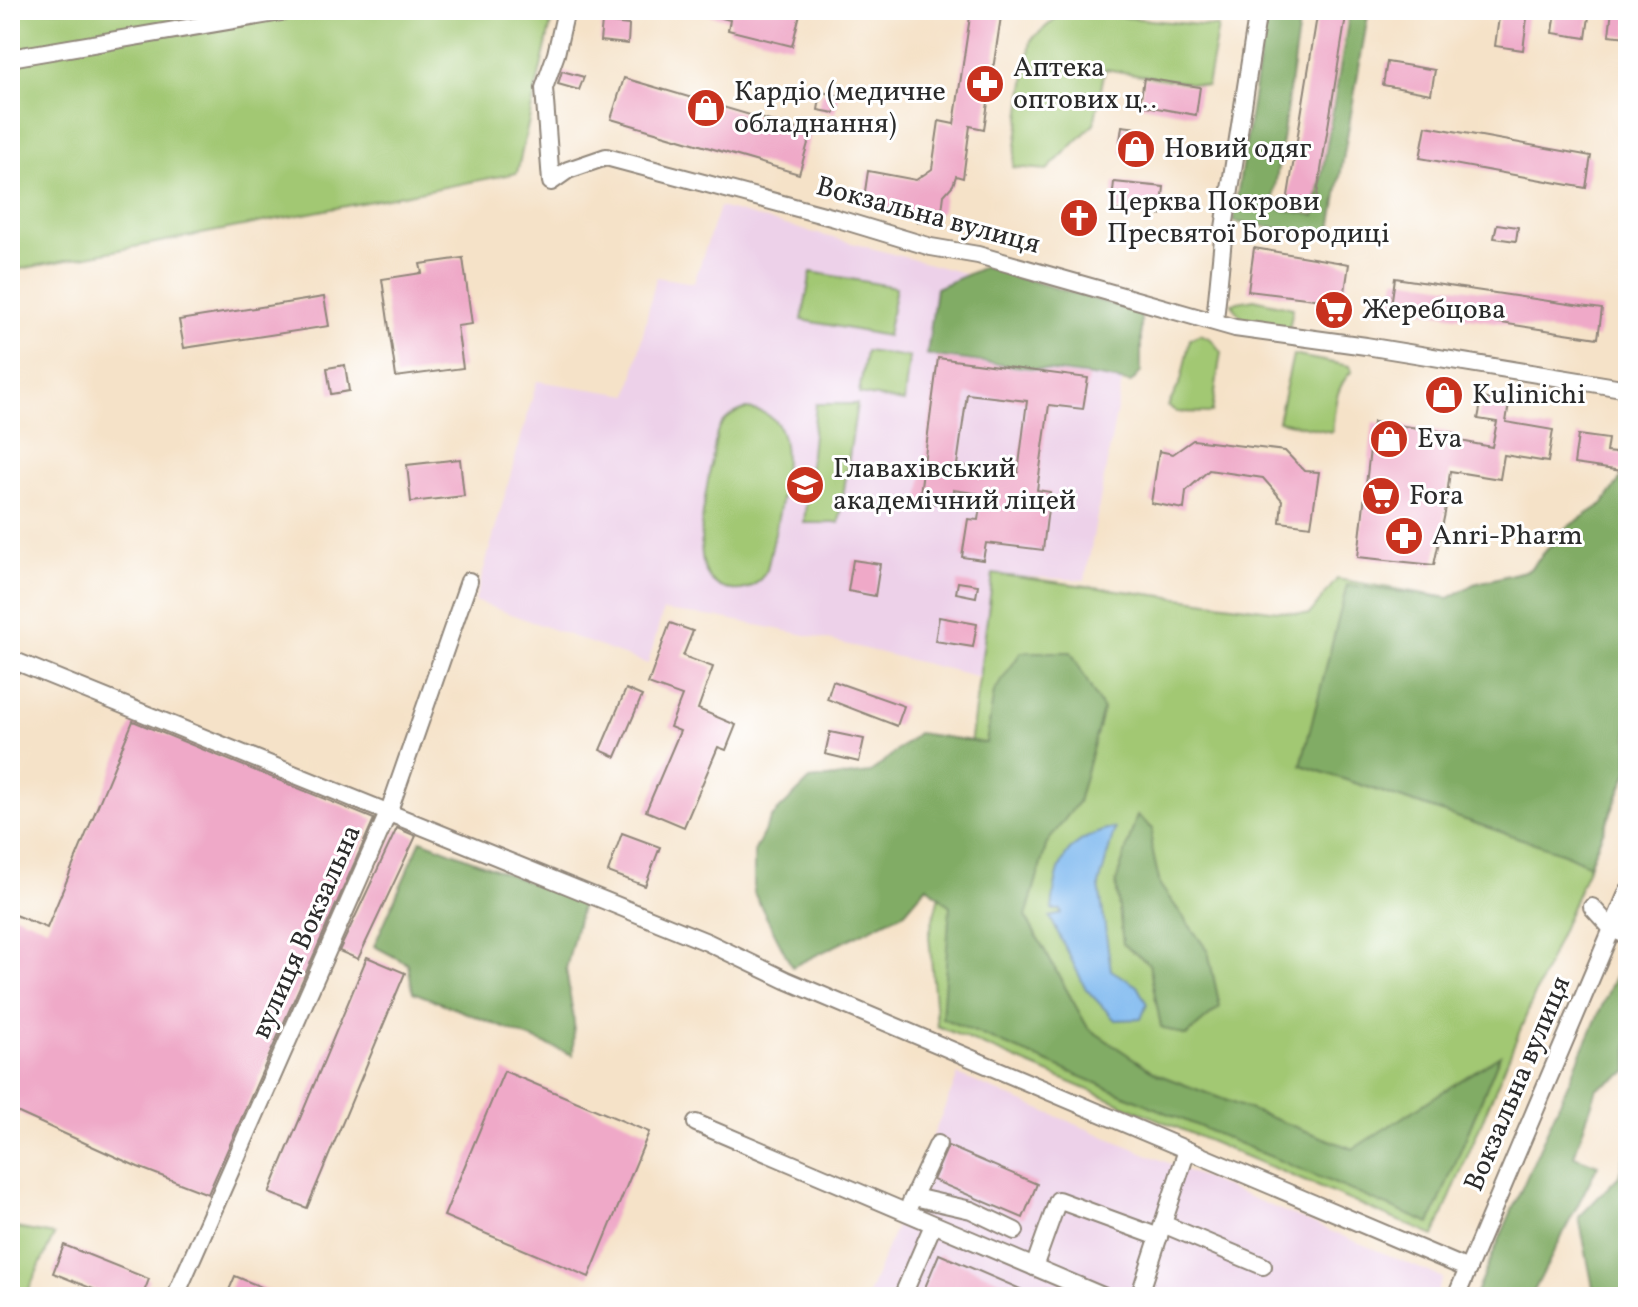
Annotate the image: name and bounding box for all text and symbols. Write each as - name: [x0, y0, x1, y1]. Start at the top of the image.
- place label: Аптека оптових ц‥: [1013, 49, 1157, 120]
- pharmacy icon: Аптека оптових ц‥: [964, 63, 1006, 105]
- place label: Кардіо (медичне обладнання): [734, 73, 946, 144]
- shop icon: Кардіо (медичне обладнання): [685, 87, 727, 129]
- shop icon: Новий одяг: [1115, 128, 1157, 170]
- place label: Новий одяг: [1164, 130, 1311, 169]
- street label: Вокзальна вулиця: [812, 167, 1044, 265]
- place label: Церква Покрови Пресвятої Богородиці: [1107, 183, 1390, 254]
- church icon: Церква Покрови Пресвятої Богородиці: [1058, 197, 1100, 239]
- supermarket icon: Жеребцова: [1313, 289, 1355, 331]
- place label: Жеребцова: [1362, 291, 1506, 330]
- shop icon: Kulinichi: [1423, 374, 1465, 416]
- place label: Kulinichi: [1472, 376, 1586, 415]
- shop icon: Eva: [1368, 418, 1410, 460]
- place label: Eva: [1417, 420, 1463, 459]
- place label: Главахівський академічний ліцей: [833, 450, 1076, 521]
- school or university icon: Главахівський академічний ліцей: [784, 464, 826, 506]
- supermarket icon: Fora: [1360, 475, 1402, 517]
- place label: Fora: [1409, 477, 1464, 516]
- pharmacy icon: Anri-Pharm: [1383, 515, 1425, 557]
- place label: Anri-Pharm: [1432, 517, 1583, 556]
- street label: вулиця Вокзальна: [242, 819, 372, 1045]
- street label: Вокзальна вулиця: [1455, 970, 1581, 1198]

